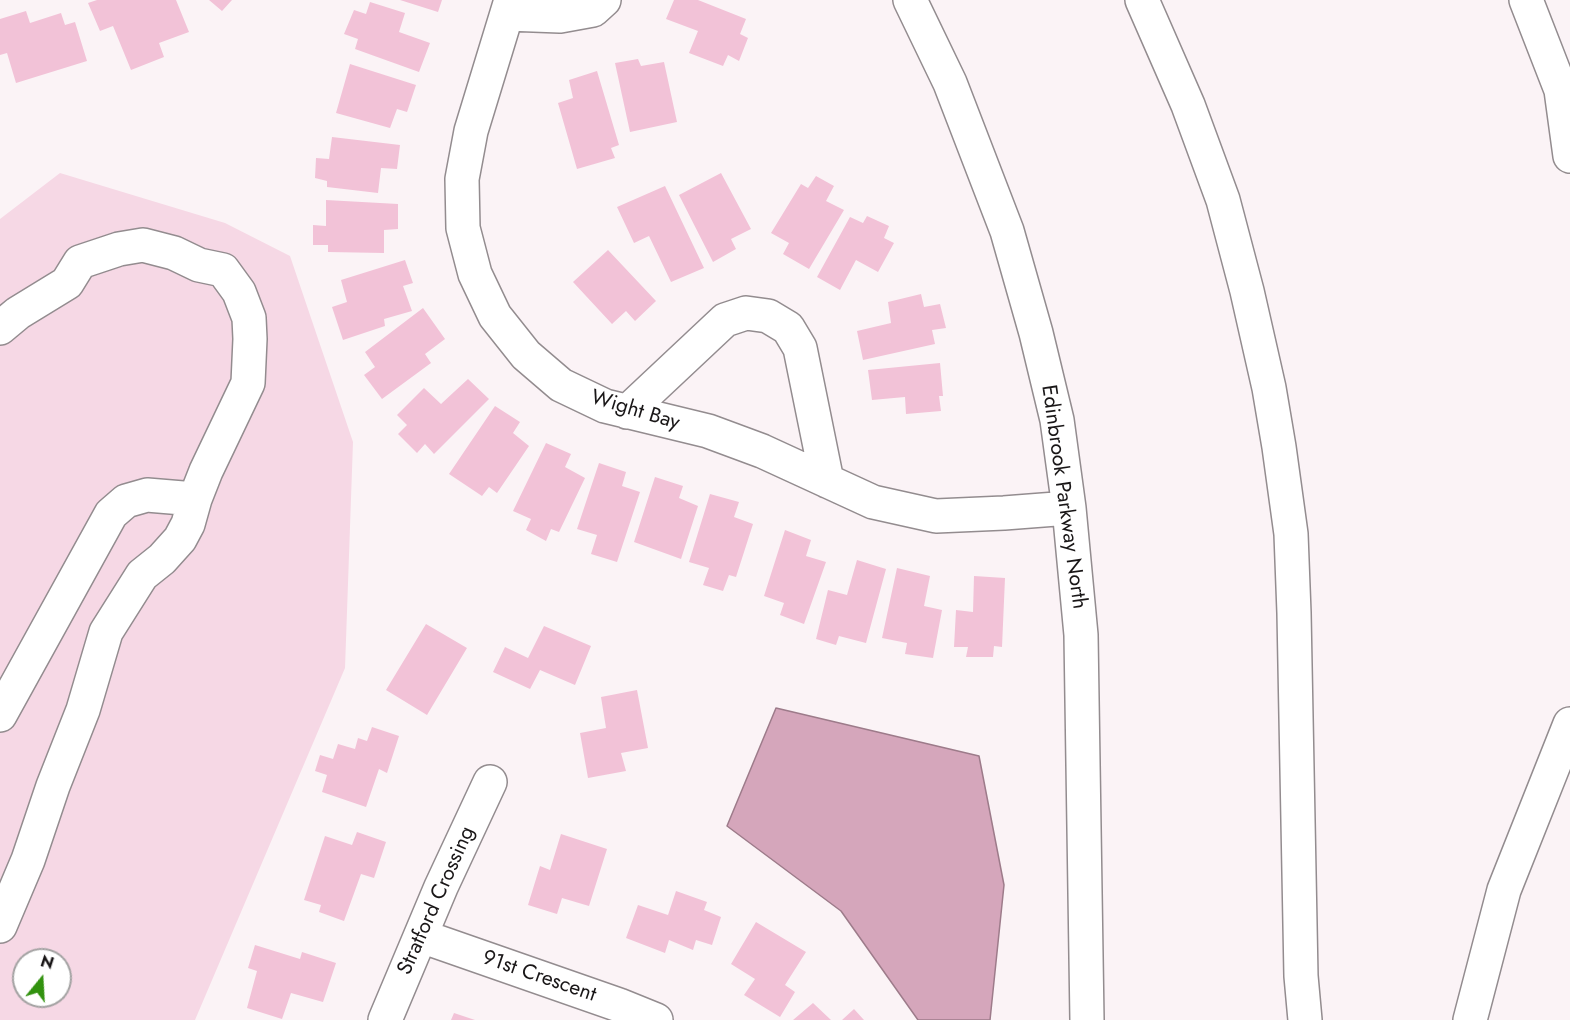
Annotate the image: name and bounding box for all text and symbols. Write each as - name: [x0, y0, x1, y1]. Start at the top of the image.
- street label: Edinbrook Parkway North: [1035, 383, 1091, 611]
- street label: Wight Bay: [588, 386, 682, 436]
- street label: Stratford Crossing: [393, 823, 481, 979]
- street label: 91st Crescent: [479, 946, 599, 1008]
- north arrow: [12, 948, 72, 1008]
- text: N: [37, 949, 57, 975]

